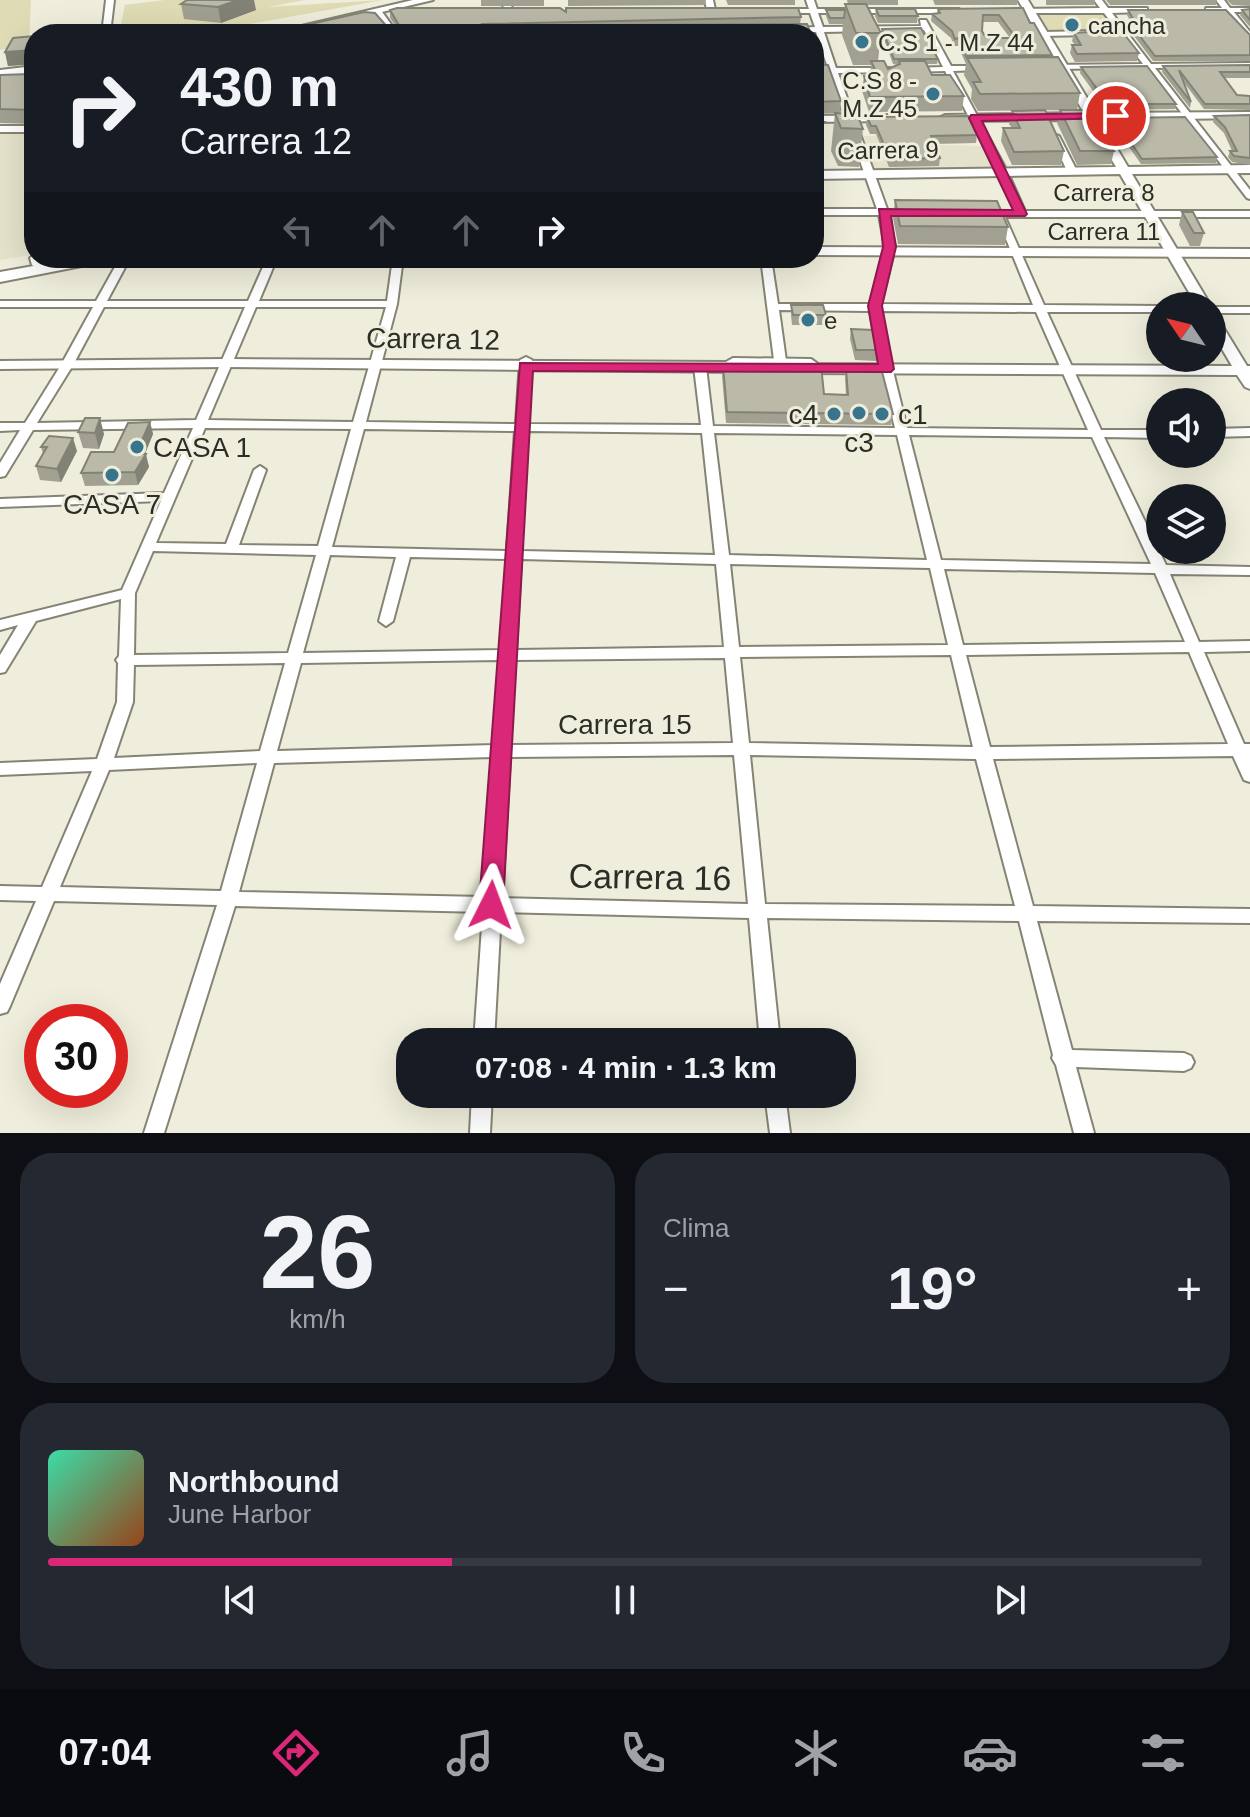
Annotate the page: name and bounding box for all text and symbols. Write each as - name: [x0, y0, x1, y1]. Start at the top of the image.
- place label: cancha: [1088, 12, 1166, 39]
- marker: cancha: [1063, 16, 1081, 34]
- place label: C.S 1 - M.Z 44: [878, 29, 1034, 56]
- marker: C.S 1 - M.Z 44: [853, 33, 871, 51]
- text: 430 m: [180, 55, 339, 118]
- icon: right: [48, 56, 152, 160]
- place label: C.S 8 - M.Z 45: [842, 67, 917, 122]
- pin: [1082, 82, 1150, 150]
- marker: C.S 8 - M.Z 45: [924, 85, 942, 103]
- icon: arrive: [1094, 94, 1138, 138]
- text: Carrera 12: [180, 121, 352, 162]
- street label: Carrera 9: [837, 136, 939, 164]
- street label: Carrera 8: [1053, 179, 1155, 206]
- icon: left: [276, 208, 320, 252]
- icon: ahead: [360, 208, 404, 252]
- icon: ahead: [444, 208, 488, 252]
- icon: right: [528, 208, 572, 252]
- street label: Carrera 11: [1048, 218, 1160, 245]
- north arrow: [1146, 292, 1226, 372]
- map controls: [1146, 292, 1226, 564]
- place label: e: [824, 307, 837, 334]
- marker: e: [799, 311, 817, 329]
- street label: Carrera 12: [366, 322, 500, 356]
- button: sound: [1146, 388, 1226, 468]
- place label: c4: [788, 399, 818, 430]
- place label: c1: [898, 399, 928, 430]
- marker: c3: [850, 404, 868, 422]
- marker: c4: [825, 405, 843, 423]
- marker: c1: [873, 405, 891, 423]
- place label: c3: [844, 427, 874, 458]
- place label: CASA 1: [153, 432, 251, 463]
- marker: CASA 1: [128, 438, 146, 456]
- marker: CASA 7: [103, 466, 121, 484]
- button: layers: [1146, 484, 1226, 564]
- place label: CASA 7: [63, 489, 161, 520]
- street label: Carrera 15: [558, 709, 692, 740]
- street label: Carrera 16: [568, 857, 732, 897]
- position arrow: [449, 863, 533, 947]
- speed limit sign: 30: [24, 1004, 128, 1108]
- text: 07:08 · 4 min · 1.3 km: [475, 1051, 777, 1084]
- text: 26: [260, 1194, 375, 1310]
- text: Clima: [663, 1213, 729, 1243]
- text: 19°: [887, 1255, 978, 1322]
- text: −: [663, 1264, 689, 1313]
- text: +: [1176, 1264, 1202, 1313]
- text: km/h: [289, 1304, 346, 1334]
- text: Northbound: [168, 1465, 340, 1498]
- text: June Harbor: [168, 1499, 311, 1529]
- icon: previous: [218, 1578, 262, 1622]
- icon: pause: [603, 1578, 647, 1622]
- icon: next: [988, 1578, 1032, 1622]
- icon: directions: [268, 1725, 324, 1781]
- icon: music: [442, 1725, 498, 1781]
- icon: phone: [615, 1725, 671, 1781]
- icon: climate: [788, 1725, 844, 1781]
- icon: car: [962, 1725, 1018, 1781]
- icon: filters: [1135, 1725, 1191, 1781]
- text: 07:04: [59, 1732, 151, 1773]

